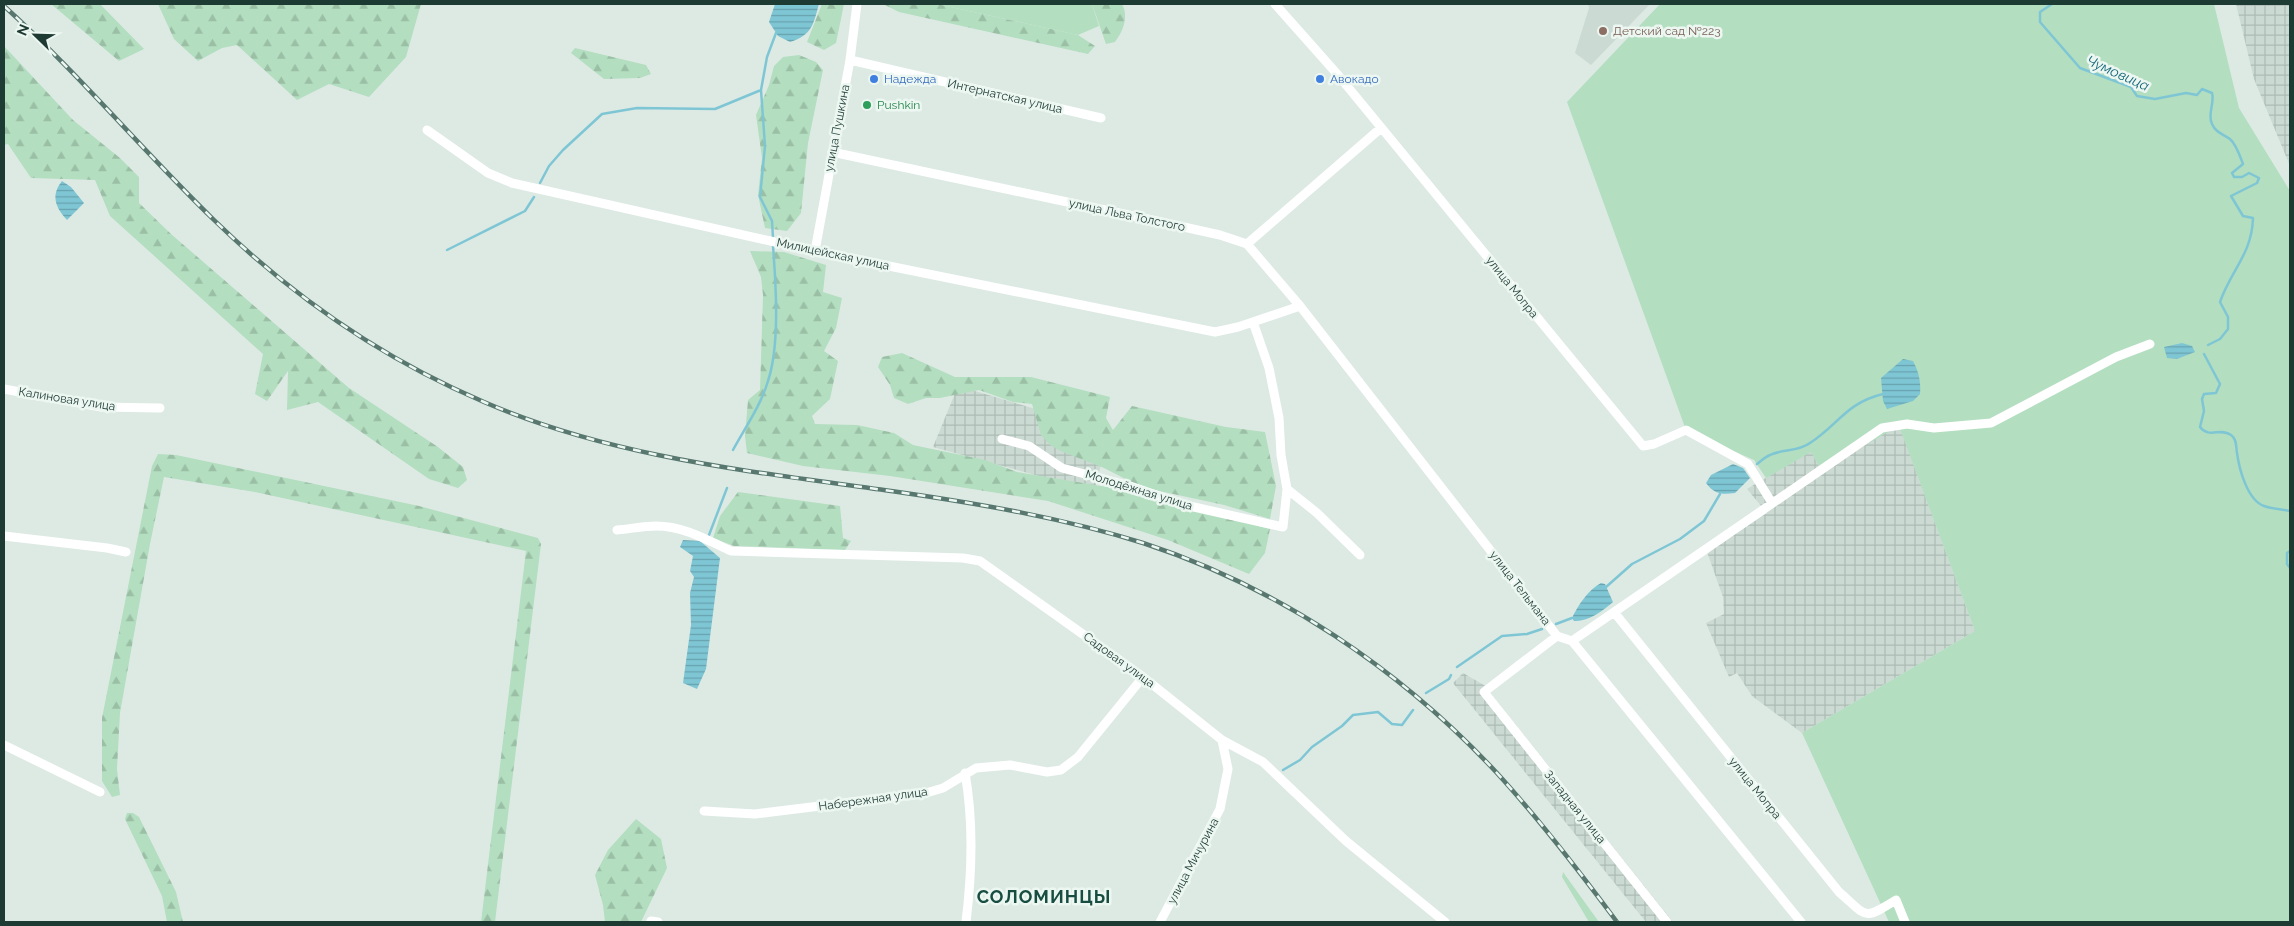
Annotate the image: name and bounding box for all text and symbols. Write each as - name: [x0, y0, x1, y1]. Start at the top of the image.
- north arrow: [10, 10, 60, 60]
- text: N: [14, 22, 32, 38]
- place label: Детский сад №223: [1613, 24, 1721, 38]
- marker: Детский сад №223: [1597, 25, 1609, 37]
- water label: Чумовица: [2084, 52, 2152, 94]
- place label: Надежда: [884, 72, 936, 86]
- place label: Авокадо: [1330, 72, 1379, 86]
- marker: Надежда: [868, 73, 880, 85]
- marker: Авокадо: [1314, 73, 1326, 85]
- street label: Интернатская улица: [946, 76, 1064, 116]
- street label: улица Пушкина: [822, 83, 852, 173]
- place label: Pushkin: [877, 98, 920, 112]
- marker: Pushkin: [861, 99, 873, 111]
- street label: улица Льва Толстого: [1068, 196, 1186, 234]
- street label: Милицейская улица: [775, 235, 891, 273]
- street label: улица Мопра: [1483, 253, 1541, 321]
- street label: Калиновая улица: [17, 384, 117, 414]
- street label: Молодёжная улица: [1084, 467, 1194, 513]
- street label: улица Тельмана: [1487, 548, 1553, 628]
- street label: Садовая улица: [1081, 629, 1157, 691]
- street label: улица Мопра: [1726, 754, 1784, 822]
- street label: Западная улица: [1541, 768, 1609, 846]
- street label: Набережная улица: [818, 784, 928, 814]
- street label: улица Мичурина: [1164, 816, 1222, 906]
- district label: СОЛОМИНЦЫ: [977, 886, 1111, 907]

